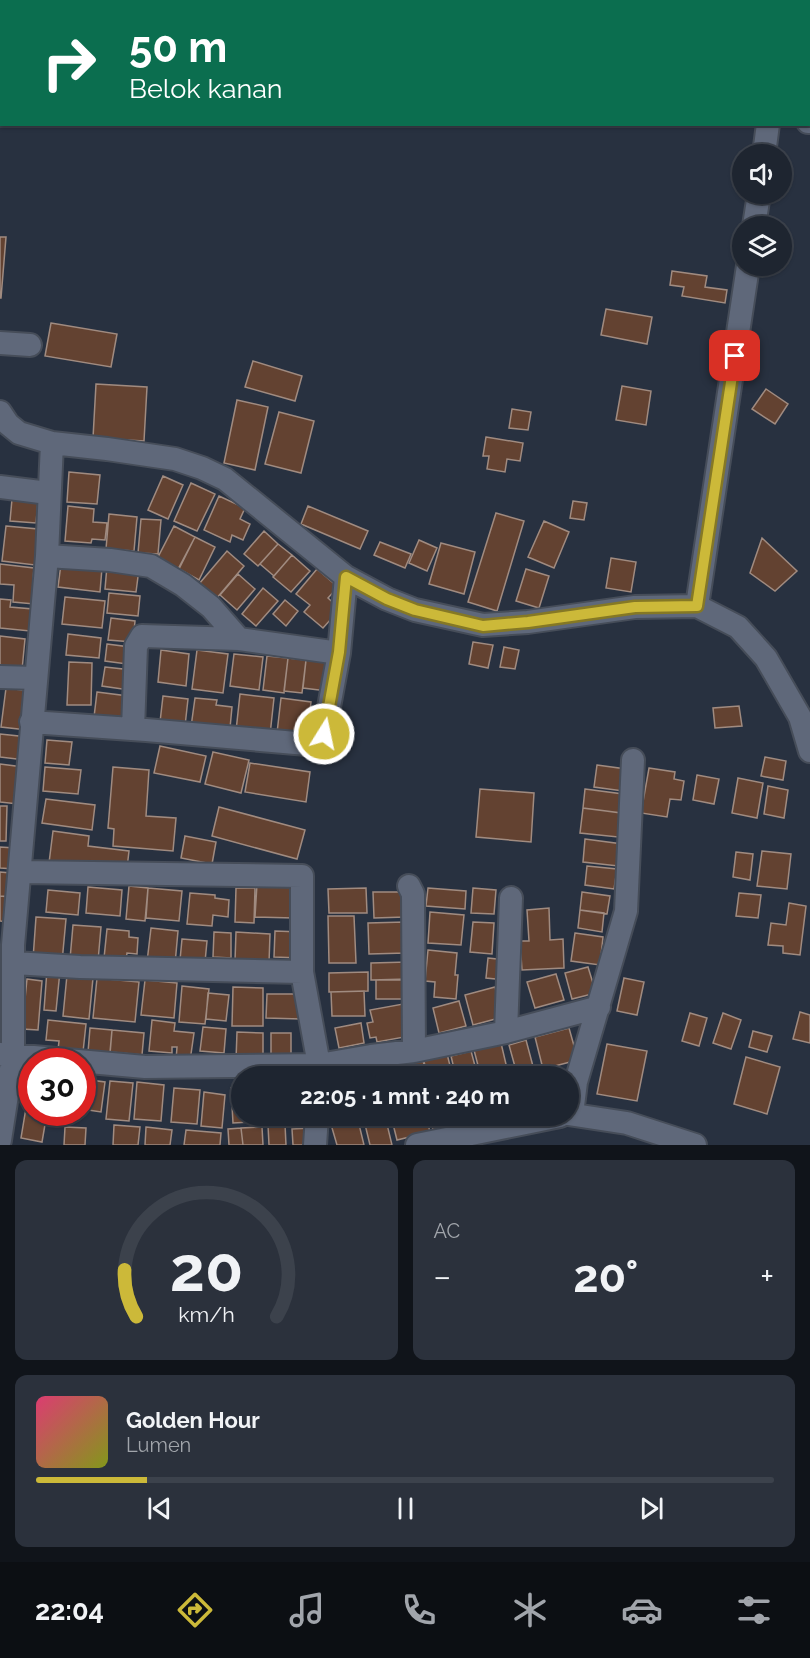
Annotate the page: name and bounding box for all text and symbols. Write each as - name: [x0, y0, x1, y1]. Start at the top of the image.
- text: 50 m: [129, 23, 227, 72]
- icon: right: [30, 24, 108, 102]
- text: Belok kanan: [129, 73, 283, 104]
- map controls: [732, 144, 792, 276]
- button: sound: [732, 144, 792, 204]
- button: layers: [732, 216, 792, 276]
- pin: [709, 330, 760, 381]
- icon: arrive: [718, 339, 751, 372]
- position arrow: [292, 702, 356, 766]
- speed limit sign: 30: [18, 1048, 96, 1126]
- text: 22:05 · 1 mnt · 240 m: [300, 1083, 510, 1109]
- text: AC: [434, 1219, 460, 1243]
- text: 20: [169, 1232, 243, 1306]
- text: 20°: [573, 1250, 638, 1303]
- text: −: [434, 1257, 451, 1296]
- text: +: [760, 1257, 774, 1296]
- text: km/h: [178, 1302, 235, 1327]
- text: Golden Hour: [126, 1407, 260, 1433]
- text: Lumen: [126, 1433, 191, 1457]
- icon: previous: [143, 1492, 176, 1525]
- icon: pause: [389, 1492, 422, 1525]
- icon: next: [635, 1492, 668, 1525]
- icon: directions: [174, 1589, 216, 1631]
- icon: music: [286, 1589, 328, 1631]
- icon: phone: [398, 1589, 440, 1631]
- icon: climate: [509, 1589, 551, 1631]
- icon: car: [621, 1589, 663, 1631]
- icon: filters: [733, 1589, 775, 1631]
- text: 22:04: [35, 1595, 104, 1626]

